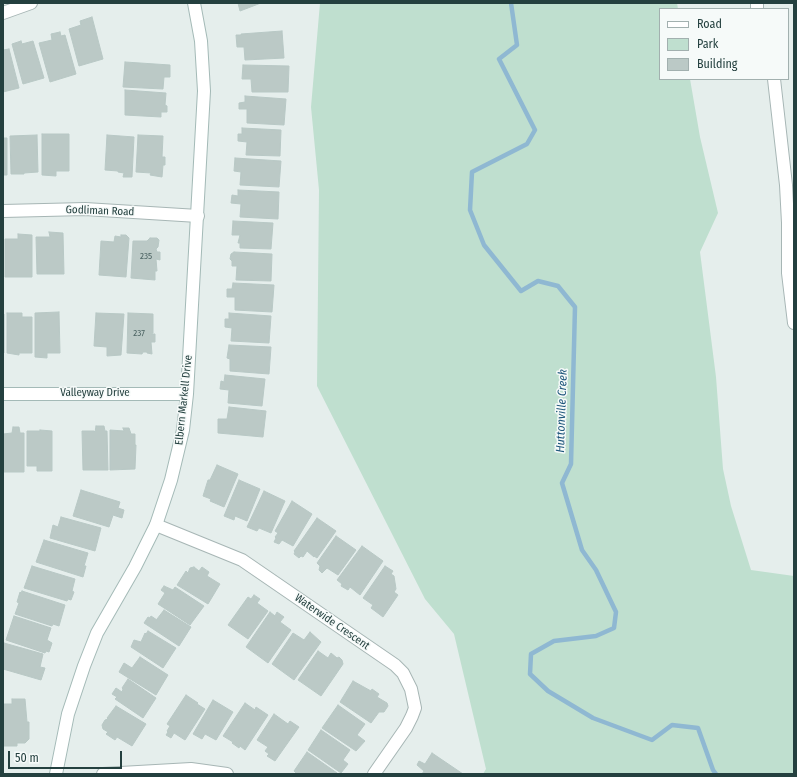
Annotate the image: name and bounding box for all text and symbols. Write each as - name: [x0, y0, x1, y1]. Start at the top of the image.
- legend: [659, 8, 789, 80]
- text: Road: [697, 17, 722, 31]
- text: Park: [697, 37, 718, 51]
- text: Building: [697, 57, 737, 71]
- street label: Godliman Road: [65, 203, 135, 219]
- house number: 235: [140, 251, 152, 261]
- house number: 237: [133, 328, 145, 338]
- street label: Elbern Markell Drive: [173, 354, 195, 446]
- water label: Huttonville Creek: [553, 369, 571, 453]
- street label: Valleyway Drive: [60, 386, 130, 400]
- street label: Waterwide Crescent: [292, 591, 372, 653]
- scale bar: [10, 743, 124, 769]
- text: 50 m: [15, 751, 39, 765]

